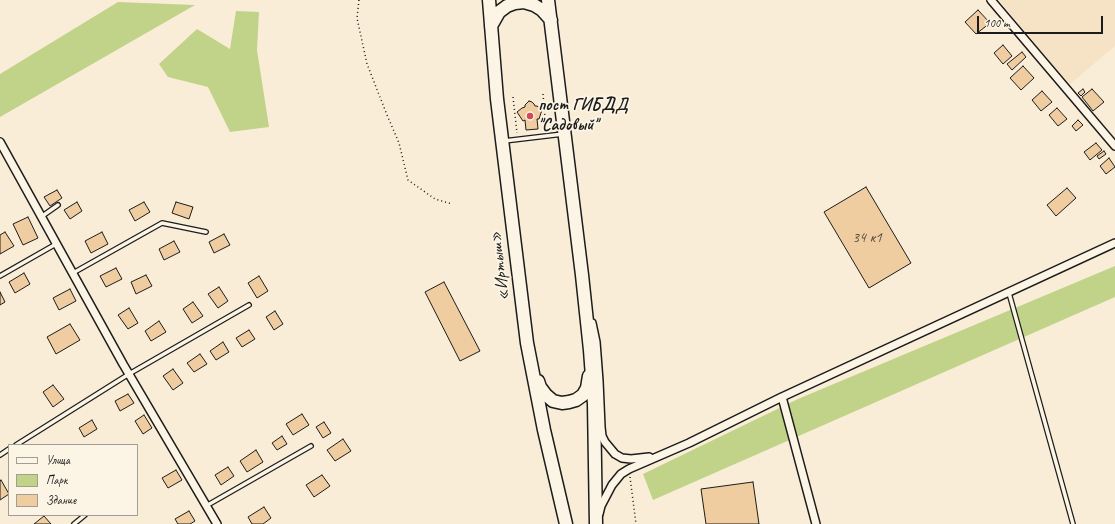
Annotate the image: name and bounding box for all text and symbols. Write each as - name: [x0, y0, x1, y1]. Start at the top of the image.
- scale bar: [979, 8, 1105, 34]
- text: 100 m: [984, 15, 1010, 31]
- place label: пост ГИБДД "Садовый": [538, 96, 628, 136]
- marker: пост ГИБДД "Садовый": [525, 111, 535, 121]
- house number: 34 к1: [852, 229, 882, 247]
- street label: «Иртыш»: [486, 230, 514, 302]
- legend: [8, 444, 138, 516]
- text: Улица: [46, 452, 70, 468]
- text: Парк: [46, 472, 67, 488]
- text: Здание: [46, 492, 76, 508]

